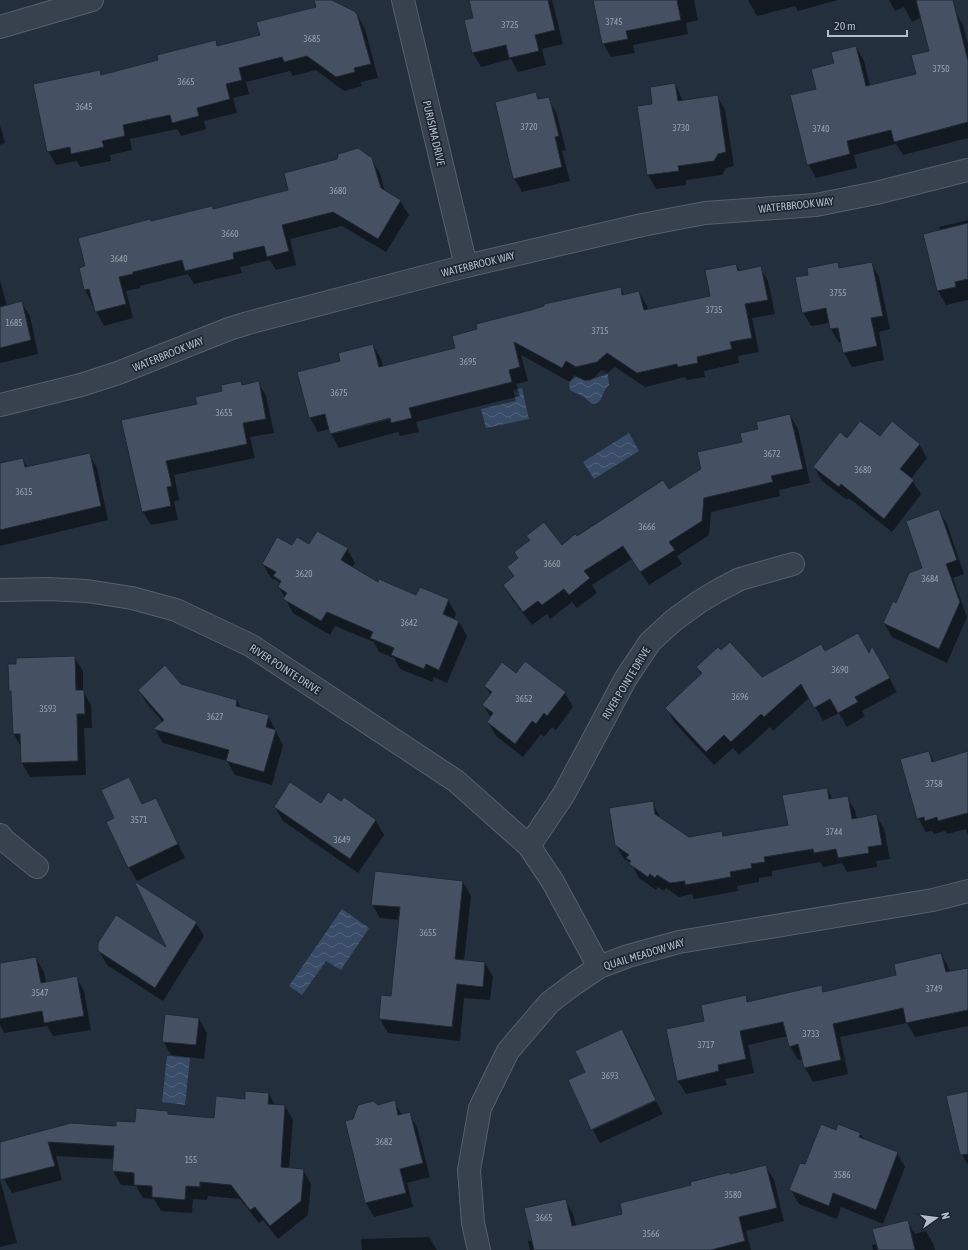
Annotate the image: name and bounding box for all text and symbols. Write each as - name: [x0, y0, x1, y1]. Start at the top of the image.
- scale bar: [828, 12, 907, 38]
- house number: 3745: [606, 17, 622, 27]
- text: 20 m: [834, 19, 856, 33]
- house number: 3725: [502, 20, 518, 30]
- house number: 3685: [304, 34, 320, 44]
- house number: 3750: [933, 64, 949, 74]
- house number: 3665: [178, 77, 194, 87]
- street label: PURISIMA DRIVE: [421, 99, 447, 167]
- house number: 3645: [76, 102, 92, 112]
- house number: 3720: [521, 122, 537, 132]
- house number: 3730: [673, 123, 689, 133]
- house number: 3740: [813, 124, 829, 134]
- house number: 3680: [330, 186, 346, 196]
- street label: WATERBROOK WAY: [758, 195, 834, 215]
- house number: 3660: [222, 229, 238, 239]
- street label: WATERBROOK WAY: [440, 249, 516, 279]
- house number: 3640: [111, 254, 127, 264]
- house number: 3755: [830, 288, 846, 298]
- house number: 3735: [706, 305, 722, 315]
- house number: 1685: [6, 318, 22, 328]
- house number: 3715: [592, 326, 608, 336]
- street label: WATERBROOK WAY: [131, 334, 205, 374]
- house number: 3695: [460, 357, 476, 367]
- house number: 3675: [331, 388, 347, 398]
- house number: 3655: [216, 408, 232, 418]
- house number: 3672: [764, 449, 780, 459]
- house number: 3680: [855, 465, 871, 475]
- house number: 3615: [16, 487, 32, 497]
- house number: 3666: [639, 522, 655, 532]
- house number: 3660: [544, 559, 560, 569]
- house number: 3620: [296, 569, 312, 579]
- house number: 3684: [922, 574, 938, 584]
- house number: 3642: [401, 618, 417, 628]
- street label: RIVER POINTE DRIVE: [247, 642, 323, 697]
- street label: RIVER POINTE DRIVE: [600, 644, 652, 721]
- house number: 3690: [832, 665, 848, 675]
- house number: 3696: [732, 692, 748, 702]
- house number: 3652: [516, 694, 532, 704]
- house number: 3593: [40, 704, 56, 714]
- house number: 3627: [207, 712, 223, 722]
- house number: 3758: [926, 779, 942, 789]
- house number: 3571: [131, 815, 147, 825]
- house number: 3744: [826, 827, 842, 837]
- house number: 3649: [334, 835, 350, 845]
- house number: 3655: [420, 928, 436, 938]
- street label: QUAIL MEADOW WAY: [602, 936, 686, 972]
- house number: 3749: [926, 984, 942, 994]
- house number: 3547: [32, 988, 48, 998]
- house number: 3733: [803, 1029, 819, 1039]
- house number: 3717: [698, 1040, 714, 1050]
- house number: 3693: [602, 1071, 618, 1081]
- house number: 3682: [376, 1137, 392, 1147]
- house number: 155: [185, 1155, 197, 1165]
- house number: 3586: [834, 1170, 850, 1180]
- house number: 3580: [725, 1190, 741, 1200]
- north arrow: [916, 1198, 956, 1238]
- text: N: [939, 1211, 952, 1220]
- house number: 3665: [536, 1213, 552, 1223]
- house number: 3566: [643, 1229, 659, 1239]

